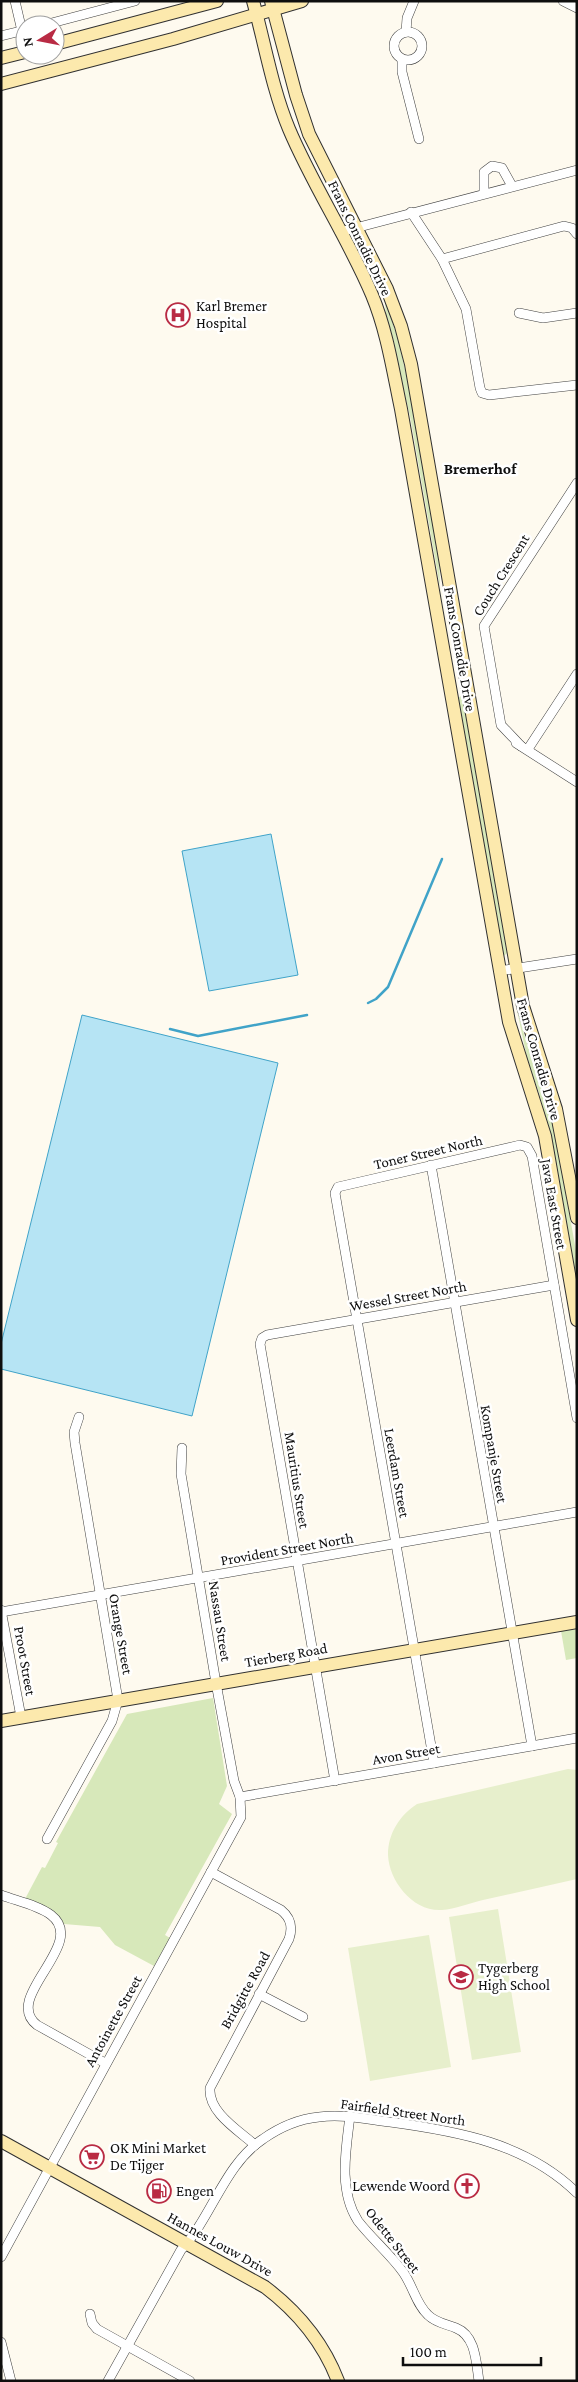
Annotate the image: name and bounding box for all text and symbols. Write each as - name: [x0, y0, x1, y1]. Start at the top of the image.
- north arrow: [15, 15, 65, 65]
- text: N: [18, 36, 36, 48]
- street label: Frans Conradie Drive: [325, 178, 395, 299]
- place label: Karl Bremer Hospital: [196, 298, 268, 332]
- hospital icon: Karl Bremer Hospital: [165, 302, 191, 328]
- district label: Bremerhof: [444, 460, 518, 477]
- street label: Couch Crescent: [469, 530, 533, 619]
- street label: Frans Conradie Drive: [441, 585, 479, 713]
- street label: Frans Conradie Drive: [514, 996, 564, 1122]
- street label: Toner Street North: [372, 1132, 484, 1172]
- street label: Java East Street: [537, 1155, 570, 1252]
- street label: Wessel Street North: [348, 1278, 468, 1314]
- street label: Kompanje Street: [477, 1404, 511, 1505]
- street label: Leerdam Street: [381, 1427, 413, 1520]
- street label: Mauritius Street: [281, 1431, 313, 1530]
- street label: Provident Street North: [219, 1529, 355, 1569]
- street label: Nassau Street: [206, 1580, 234, 1663]
- street label: Orange Street: [105, 1592, 136, 1677]
- street label: Proot Street: [11, 1625, 39, 1698]
- street label: Tierberg Road: [243, 1640, 329, 1671]
- street label: Avon Street: [371, 1740, 442, 1768]
- street label: Bridgitte Road: [217, 1948, 274, 2032]
- place label: Tygerberg High School: [478, 1960, 550, 1994]
- school or university icon: Tygerberg High School: [448, 1964, 474, 1990]
- street label: Antoinette Street: [81, 1972, 145, 2069]
- street label: Fairfield Street North: [339, 2095, 467, 2129]
- place label: OK Mini Market De Tijger: [110, 2140, 207, 2174]
- supermarket icon: OK Mini Market De Tijger: [79, 2144, 105, 2170]
- church icon: Lewende Woord: [454, 2173, 480, 2199]
- fuel station icon: Engen: [146, 2178, 172, 2204]
- place label: Lewende Woord: [352, 2178, 450, 2194]
- place label: Engen: [176, 2183, 214, 2200]
- street label: Odette Street: [362, 2204, 424, 2277]
- street label: Hannes Louw Drive: [165, 2209, 276, 2280]
- scale bar: [403, 2334, 540, 2366]
- text: 100 m: [410, 2344, 447, 2360]

